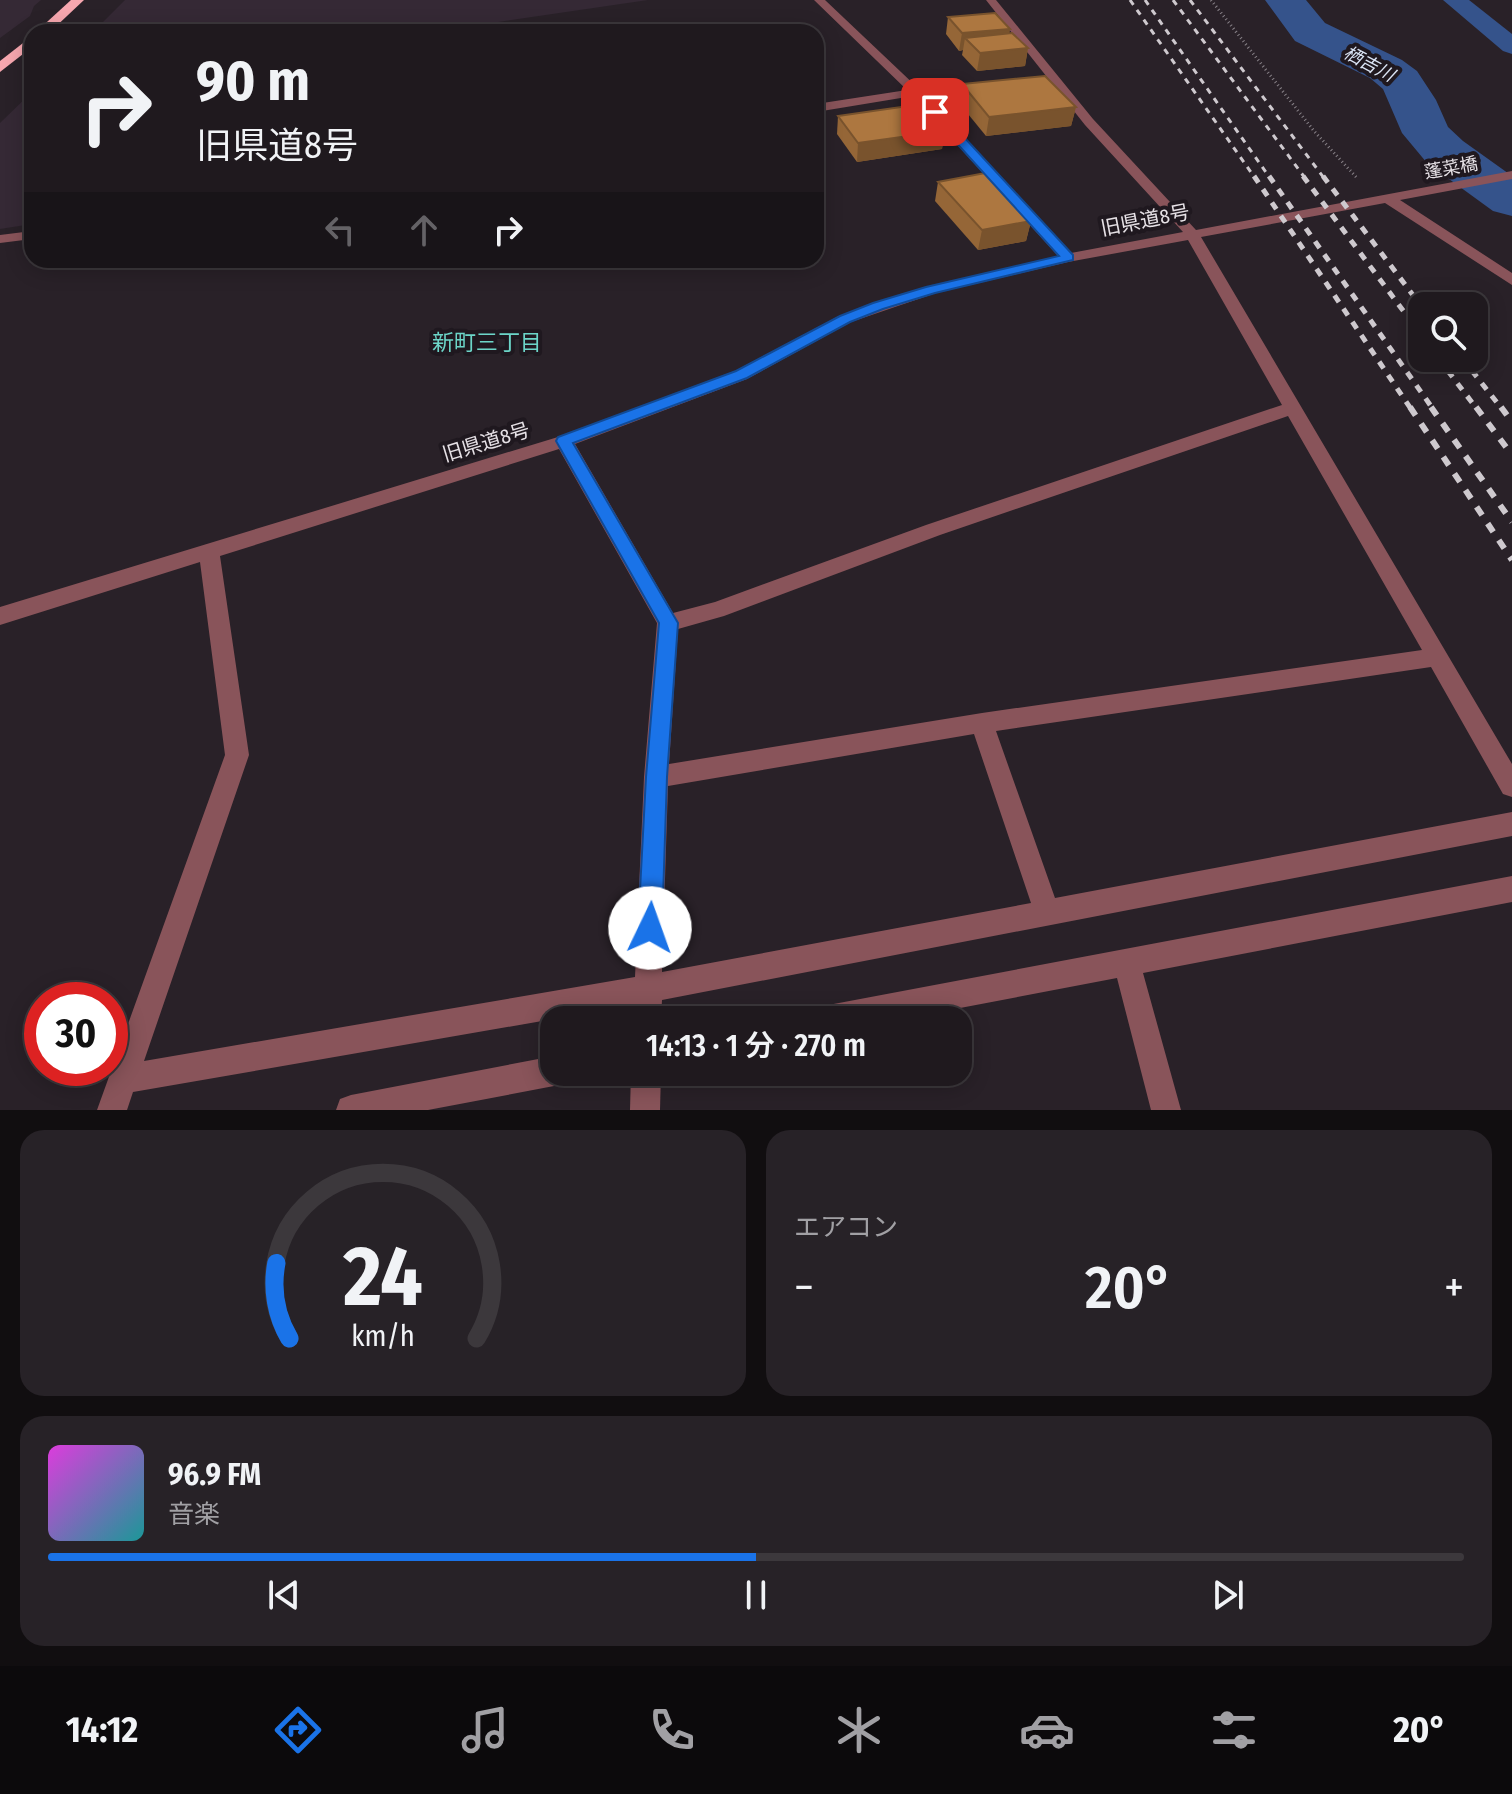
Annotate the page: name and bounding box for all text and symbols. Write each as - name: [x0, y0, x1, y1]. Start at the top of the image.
- water label: 栖吉川: [1340, 42, 1400, 87]
- text: 90 m: [196, 48, 310, 115]
- icon: right: [64, 56, 168, 160]
- pin: [901, 78, 969, 146]
- icon: arrive: [913, 90, 957, 134]
- text: 旧県道8号: [196, 124, 358, 168]
- street label: 蓬菜橋: [1423, 152, 1479, 184]
- street label: 旧県道8号: [1099, 200, 1191, 240]
- icon: left: [318, 208, 362, 252]
- icon: ahead: [402, 208, 446, 252]
- icon: right: [486, 208, 530, 252]
- map controls: [1408, 292, 1488, 372]
- button: search: [1408, 292, 1488, 372]
- district label: 新町三丁目: [432, 329, 542, 356]
- street label: 旧県道8号: [439, 417, 533, 467]
- position arrow: [608, 886, 692, 970]
- speed limit sign: 30: [24, 982, 128, 1086]
- text: 14:13 · 1 分 · 270 m: [646, 1028, 866, 1064]
- text: エアコン: [794, 1212, 898, 1243]
- text: 24: [342, 1227, 423, 1327]
- text: 20°: [1085, 1252, 1173, 1324]
- text: −: [794, 1261, 814, 1314]
- text: +: [1444, 1261, 1464, 1314]
- text: km/h: [351, 1319, 415, 1354]
- text: 96.9 FM: [168, 1457, 261, 1493]
- text: 音楽: [168, 1499, 220, 1530]
- icon: previous: [262, 1573, 306, 1617]
- icon: pause: [734, 1573, 778, 1617]
- icon: next: [1206, 1573, 1250, 1617]
- icon: directions: [270, 1702, 326, 1758]
- icon: music: [457, 1702, 513, 1758]
- icon: phone: [644, 1702, 700, 1758]
- icon: climate: [831, 1702, 887, 1758]
- icon: car: [1019, 1702, 1075, 1758]
- icon: filters: [1206, 1702, 1262, 1758]
- text: 14:12: [66, 1708, 138, 1752]
- text: 20°: [1393, 1708, 1446, 1752]

